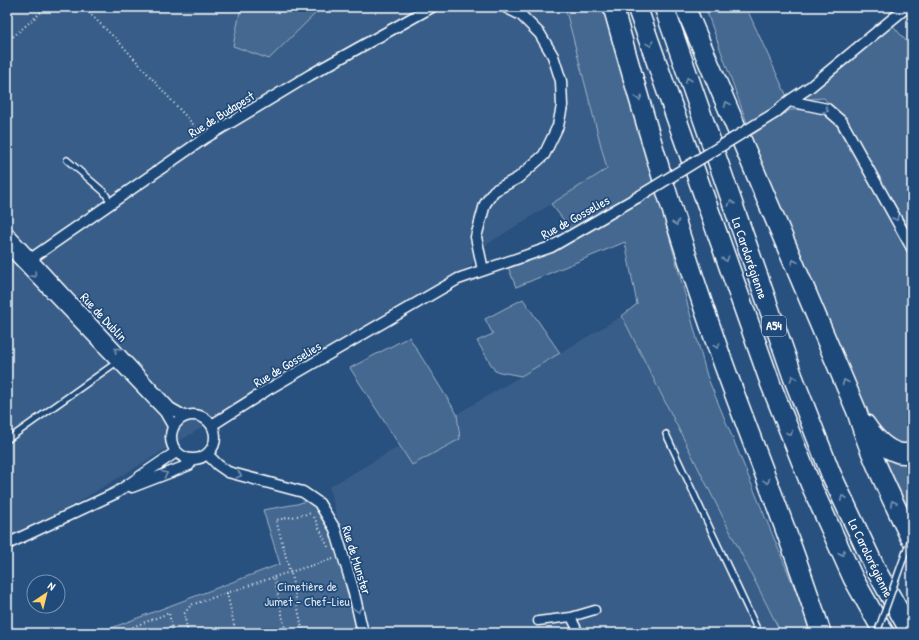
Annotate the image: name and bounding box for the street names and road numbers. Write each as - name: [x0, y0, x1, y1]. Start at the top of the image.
- street label: Rue de Budapest: [185, 86, 258, 141]
- street label: Rue de Gosselies: [538, 191, 612, 243]
- street label: La Carolorégienne: [728, 215, 772, 301]
- street label: Rue de Dublin: [76, 288, 132, 346]
- road number: A54: [762, 316, 786, 336]
- street label: Rue de Gosselies: [250, 337, 324, 391]
- street label: La Carolorégienne: [844, 516, 898, 600]
- street label: Rue de Munster: [338, 523, 376, 597]

